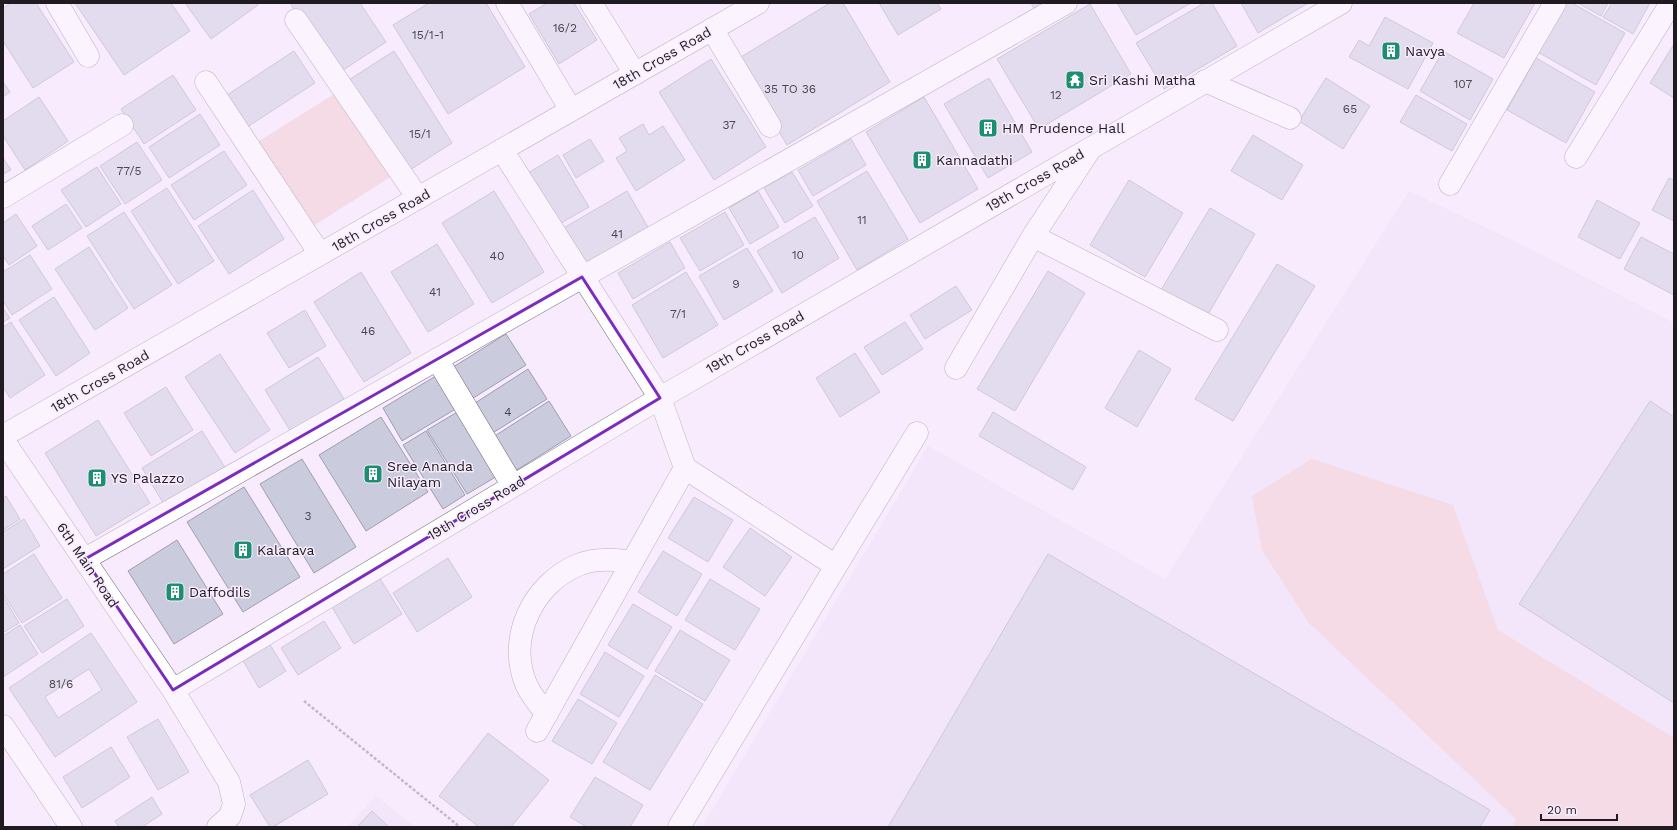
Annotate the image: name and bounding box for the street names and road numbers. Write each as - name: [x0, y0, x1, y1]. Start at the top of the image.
- street label: 18th Cross Road: [610, 23, 714, 93]
- street label: 19th Cross Road: [983, 145, 1087, 215]
- street label: 18th Cross Road: [329, 185, 433, 255]
- street label: 19th Cross Road: [703, 307, 807, 377]
- street label: 18th Cross Road: [48, 346, 152, 416]
- street label: 19th Cross Road: [424, 473, 528, 543]
- street label: 6th Main Road: [54, 520, 122, 610]

